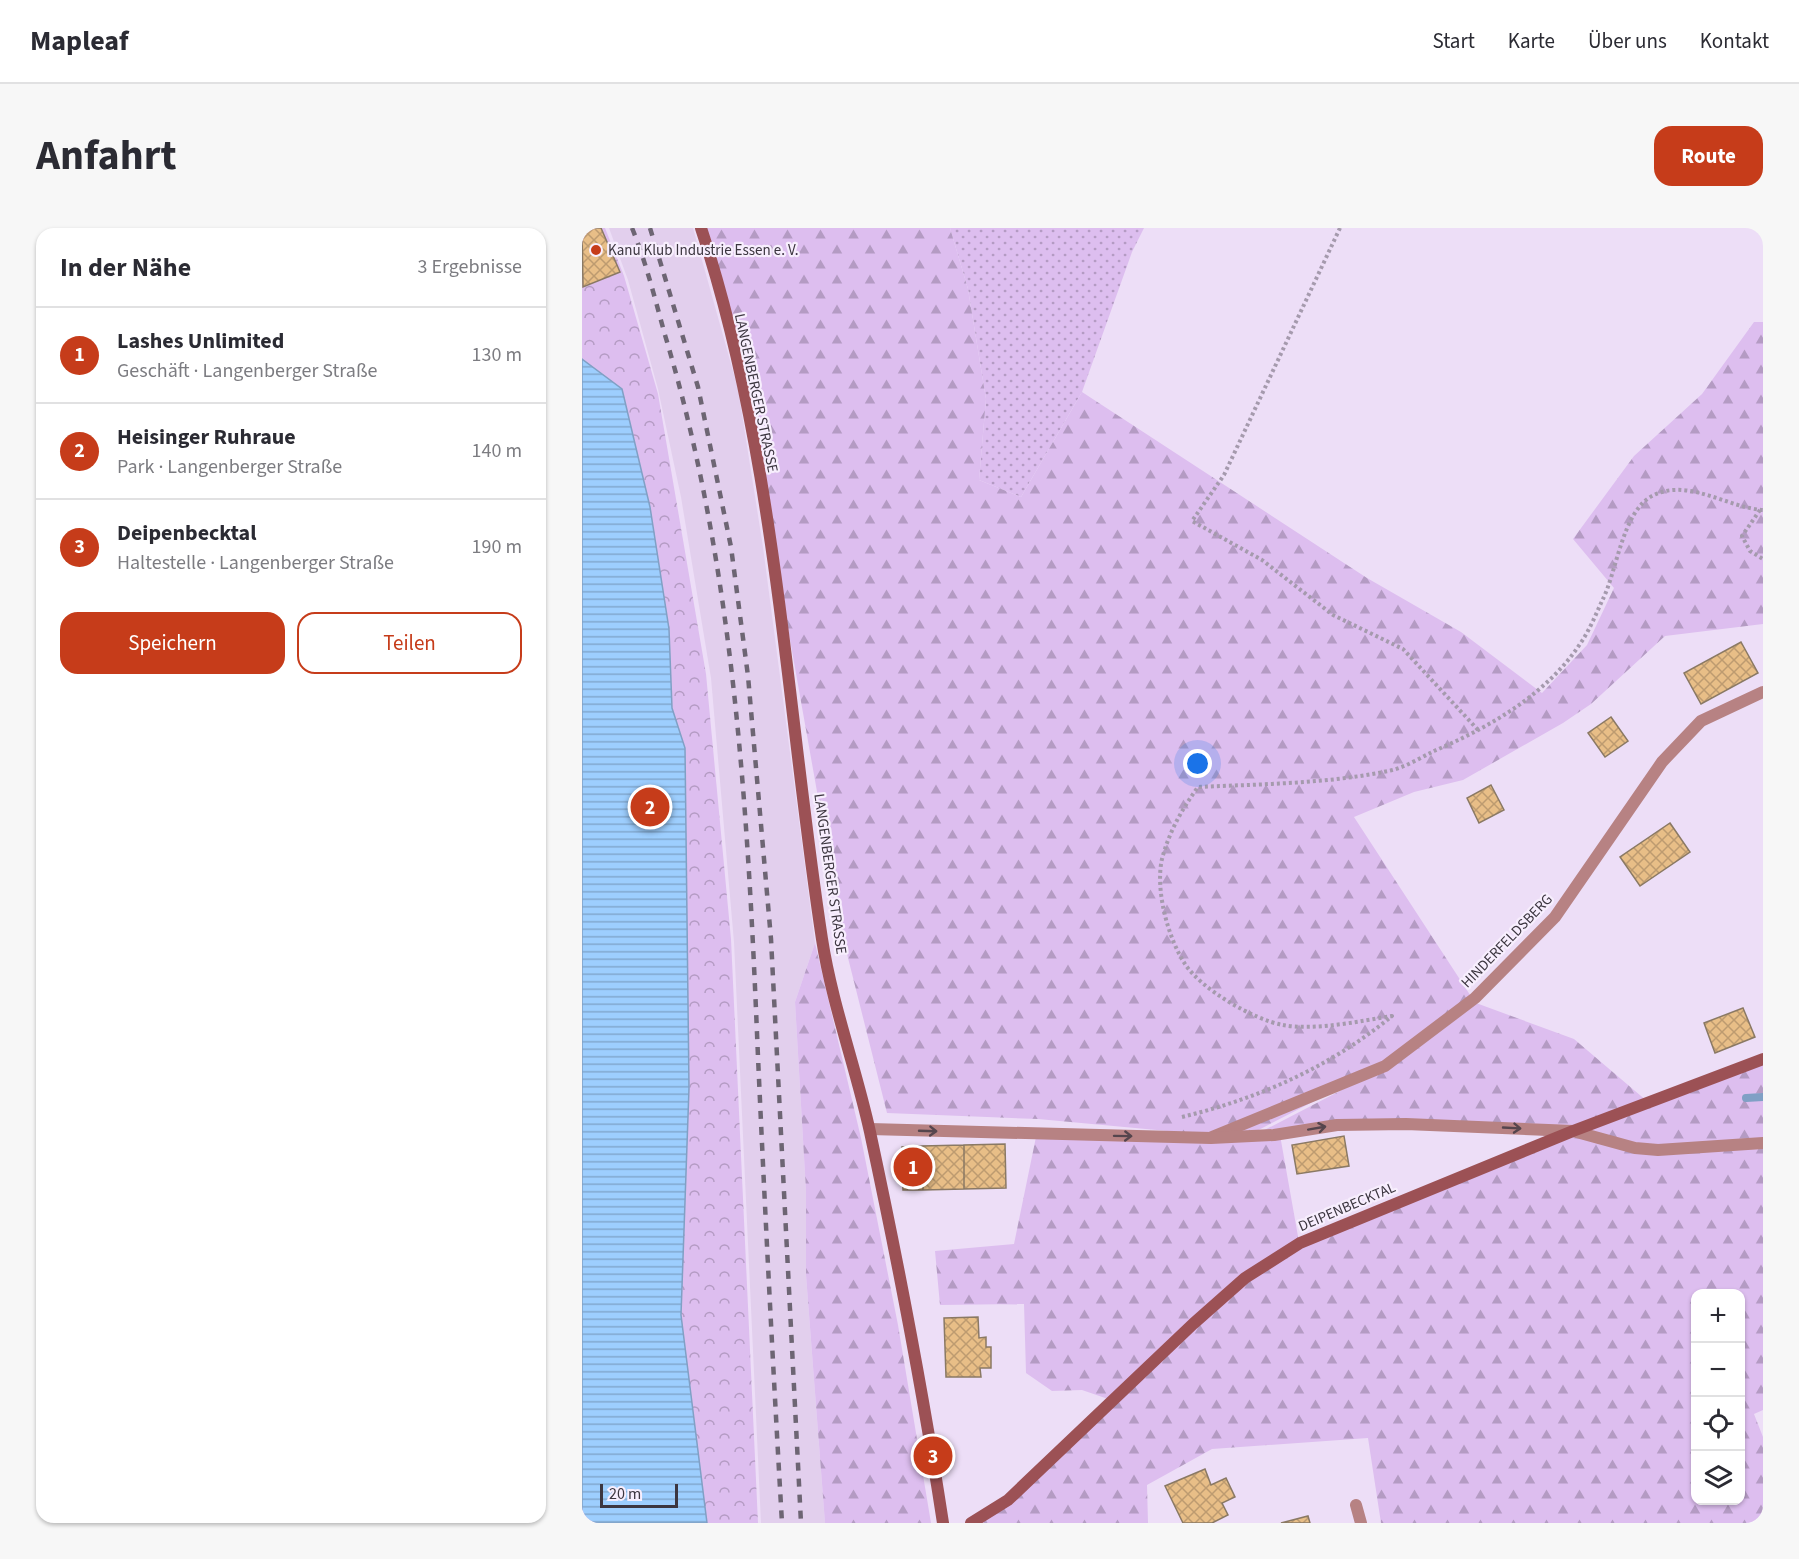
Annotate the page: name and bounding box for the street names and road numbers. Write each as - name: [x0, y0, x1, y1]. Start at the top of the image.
- street label: LANGENBERGER STRASSE: [729, 312, 783, 475]
- street label: LANGENBERGER STRASSE: [808, 792, 852, 956]
- street label: HINDERFELDSBERG: [1457, 889, 1557, 993]
- street label: DEIPENBECKTAL: [1295, 1177, 1399, 1237]

